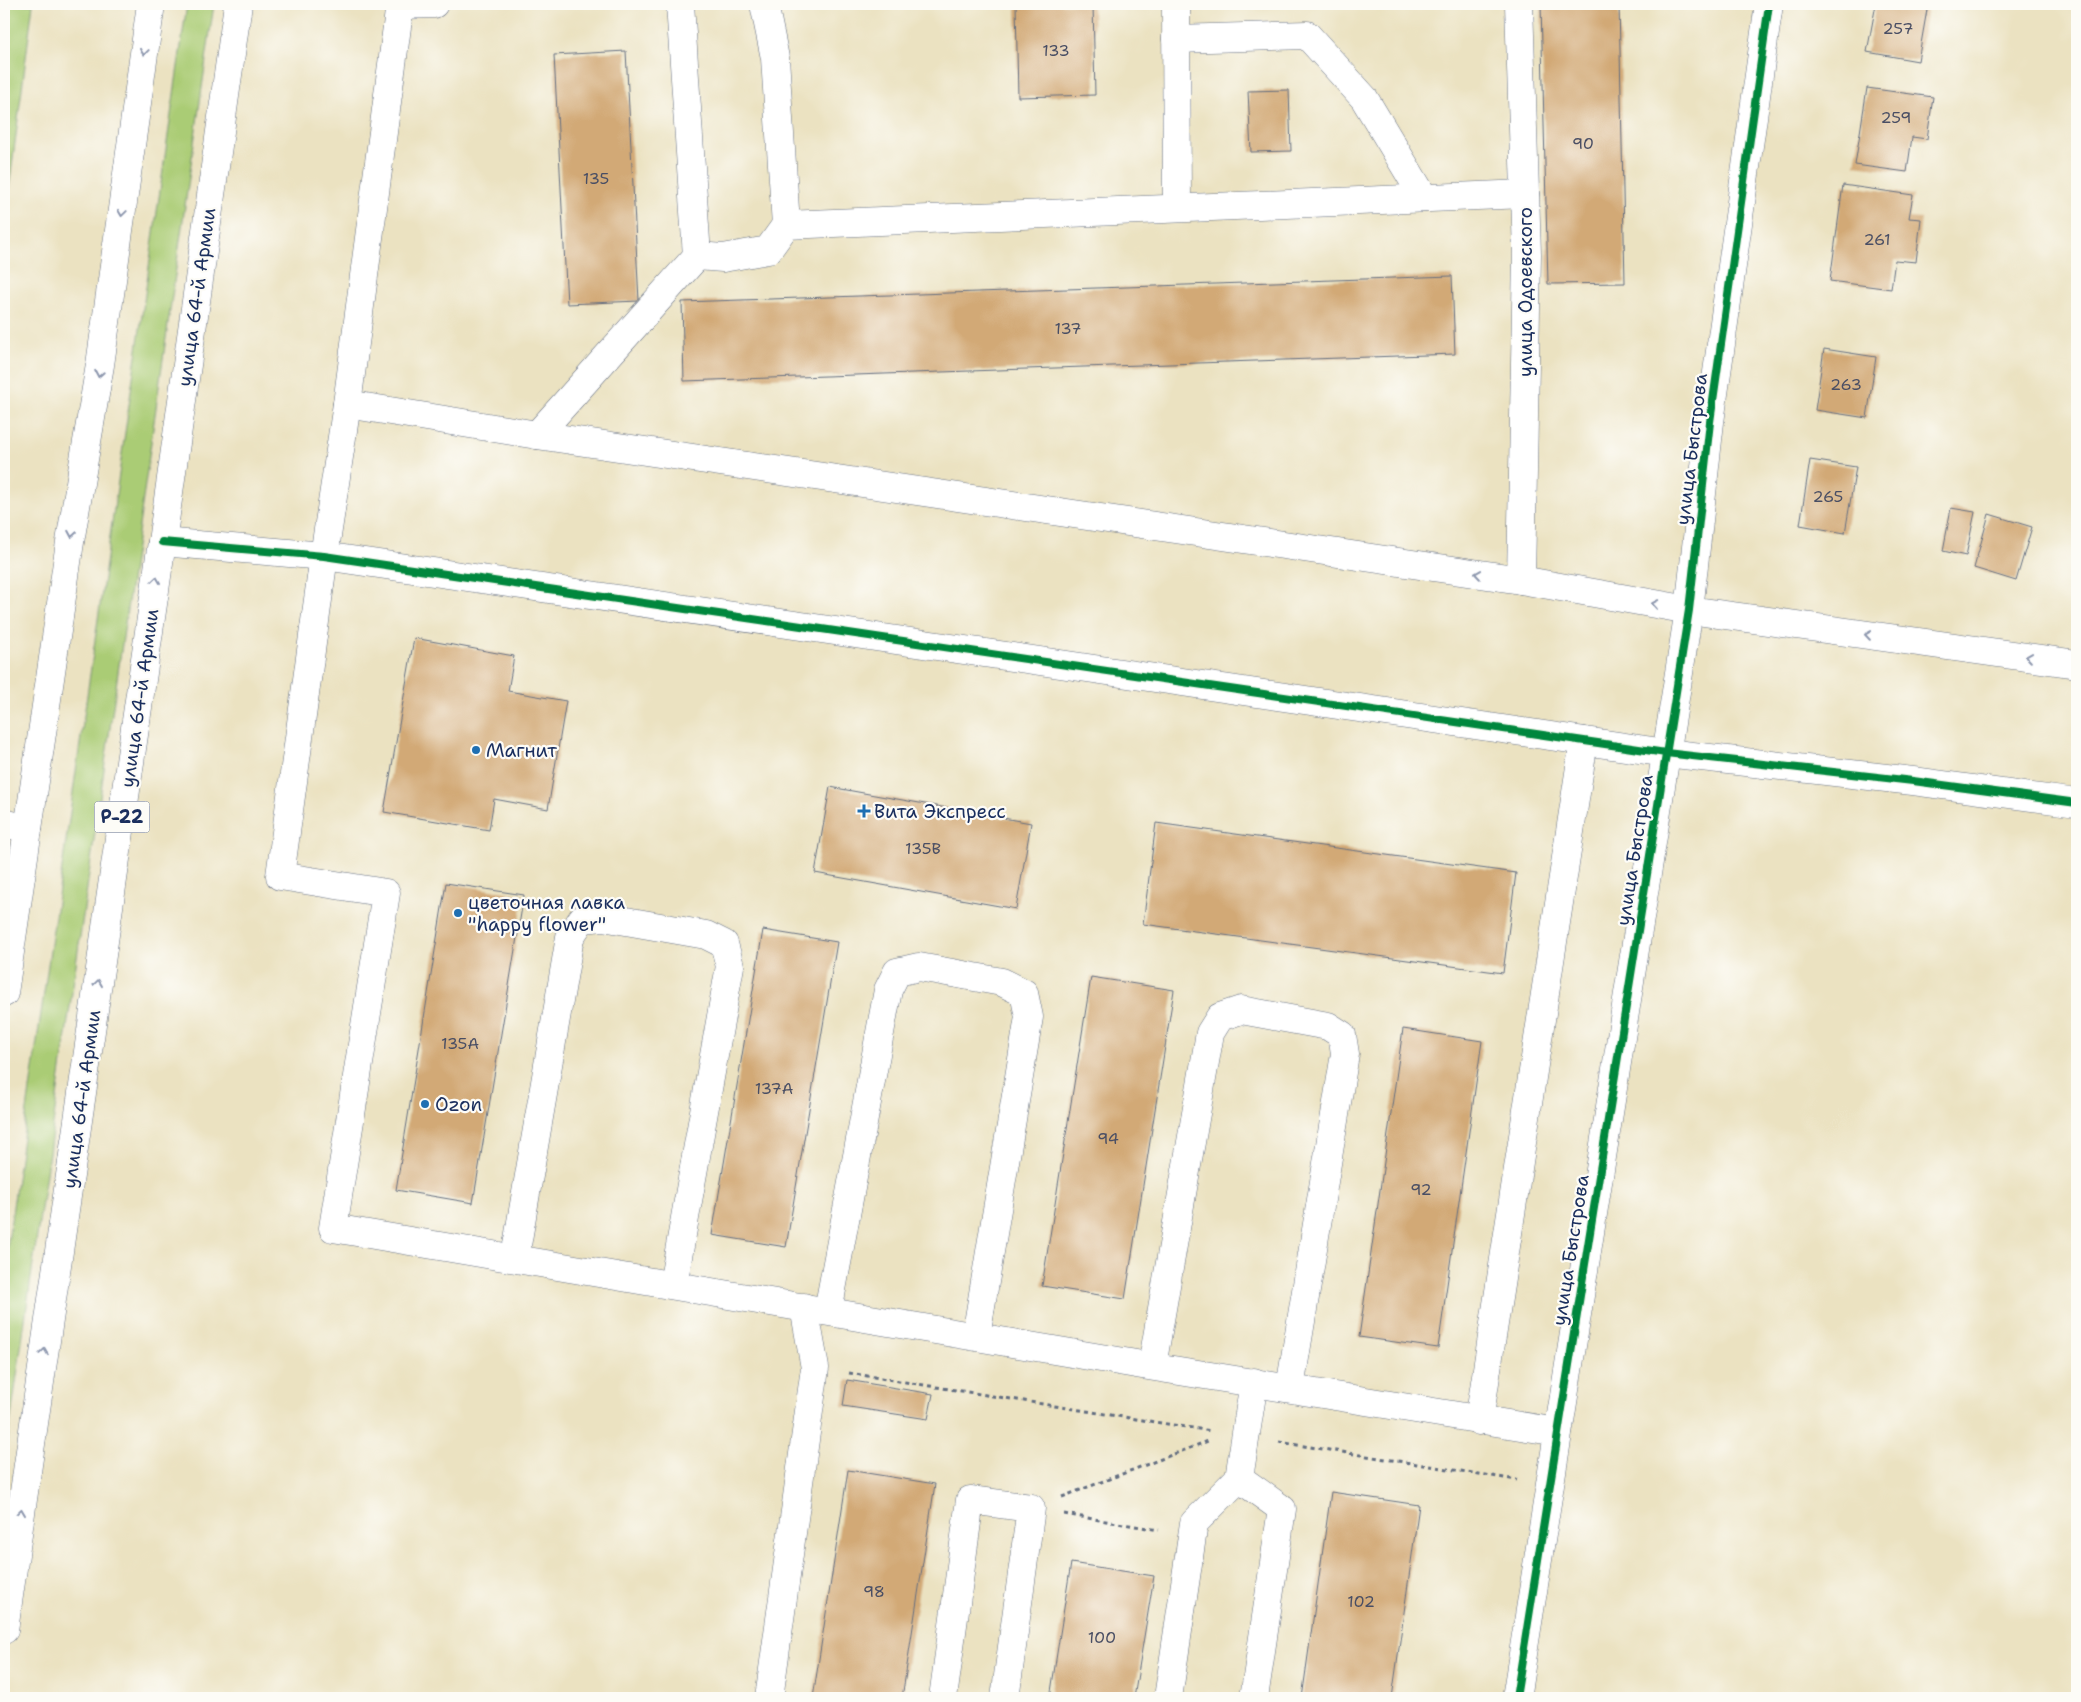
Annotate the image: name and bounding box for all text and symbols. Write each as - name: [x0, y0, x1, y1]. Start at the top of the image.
- house number: 257: [1882, 18, 1914, 39]
- house number: 133: [1042, 40, 1070, 61]
- one-way arrow: [139, 48, 150, 56]
- house number: 259: [1880, 107, 1912, 128]
- house number: 90: [1572, 133, 1594, 154]
- house number: 135: [583, 168, 609, 189]
- street label: улица 64-й Армии: [172, 206, 221, 388]
- street label: улица Одоевского: [1513, 207, 1538, 377]
- one-way arrow: [117, 209, 127, 217]
- house number: 261: [1863, 229, 1891, 250]
- house number: 137: [1055, 318, 1081, 339]
- one-way arrow: [94, 370, 104, 378]
- street label: улица Быстрова: [1670, 372, 1713, 526]
- house number: 263: [1830, 374, 1862, 395]
- house number: 265: [1813, 486, 1843, 507]
- one-way arrow: [67, 530, 77, 538]
- one-way arrow: [1474, 569, 1482, 579]
- one-way arrow: [151, 575, 161, 584]
- one-way arrow: [1651, 599, 1660, 610]
- street label: улица 64-й Армии: [115, 607, 164, 789]
- one-way arrow: [1864, 630, 1872, 641]
- one-way arrow: [2025, 653, 2033, 663]
- place label: Магнит: [486, 738, 557, 763]
- marker: Магнит: [470, 744, 482, 756]
- street label: улица Быстрова: [1610, 773, 1659, 927]
- place label: Вита Экспресс: [874, 799, 1006, 824]
- road number: Р-22: [94, 802, 150, 832]
- marker: Вита Экспресс: [858, 805, 870, 817]
- house number: 135В: [905, 838, 941, 859]
- place label: цветочная лавка "happy flower": [468, 890, 625, 937]
- marker: цветочная лавка "happy flower": [452, 907, 464, 919]
- one-way arrow: [92, 979, 102, 987]
- street label: улица 64-й Армии: [57, 1008, 106, 1190]
- house number: 135А: [441, 1033, 479, 1054]
- house number: 137А: [755, 1078, 793, 1099]
- place label: Ozon: [435, 1092, 482, 1117]
- marker: Ozon: [419, 1098, 431, 1110]
- house number: 94: [1097, 1128, 1119, 1149]
- street label: улица Быстрова: [1546, 1173, 1595, 1327]
- house number: 92: [1410, 1179, 1432, 1200]
- one-way arrow: [38, 1347, 49, 1355]
- one-way arrow: [15, 1508, 26, 1516]
- house number: 98: [863, 1581, 885, 1602]
- house number: 102: [1347, 1591, 1375, 1612]
- house number: 100: [1088, 1627, 1116, 1648]

